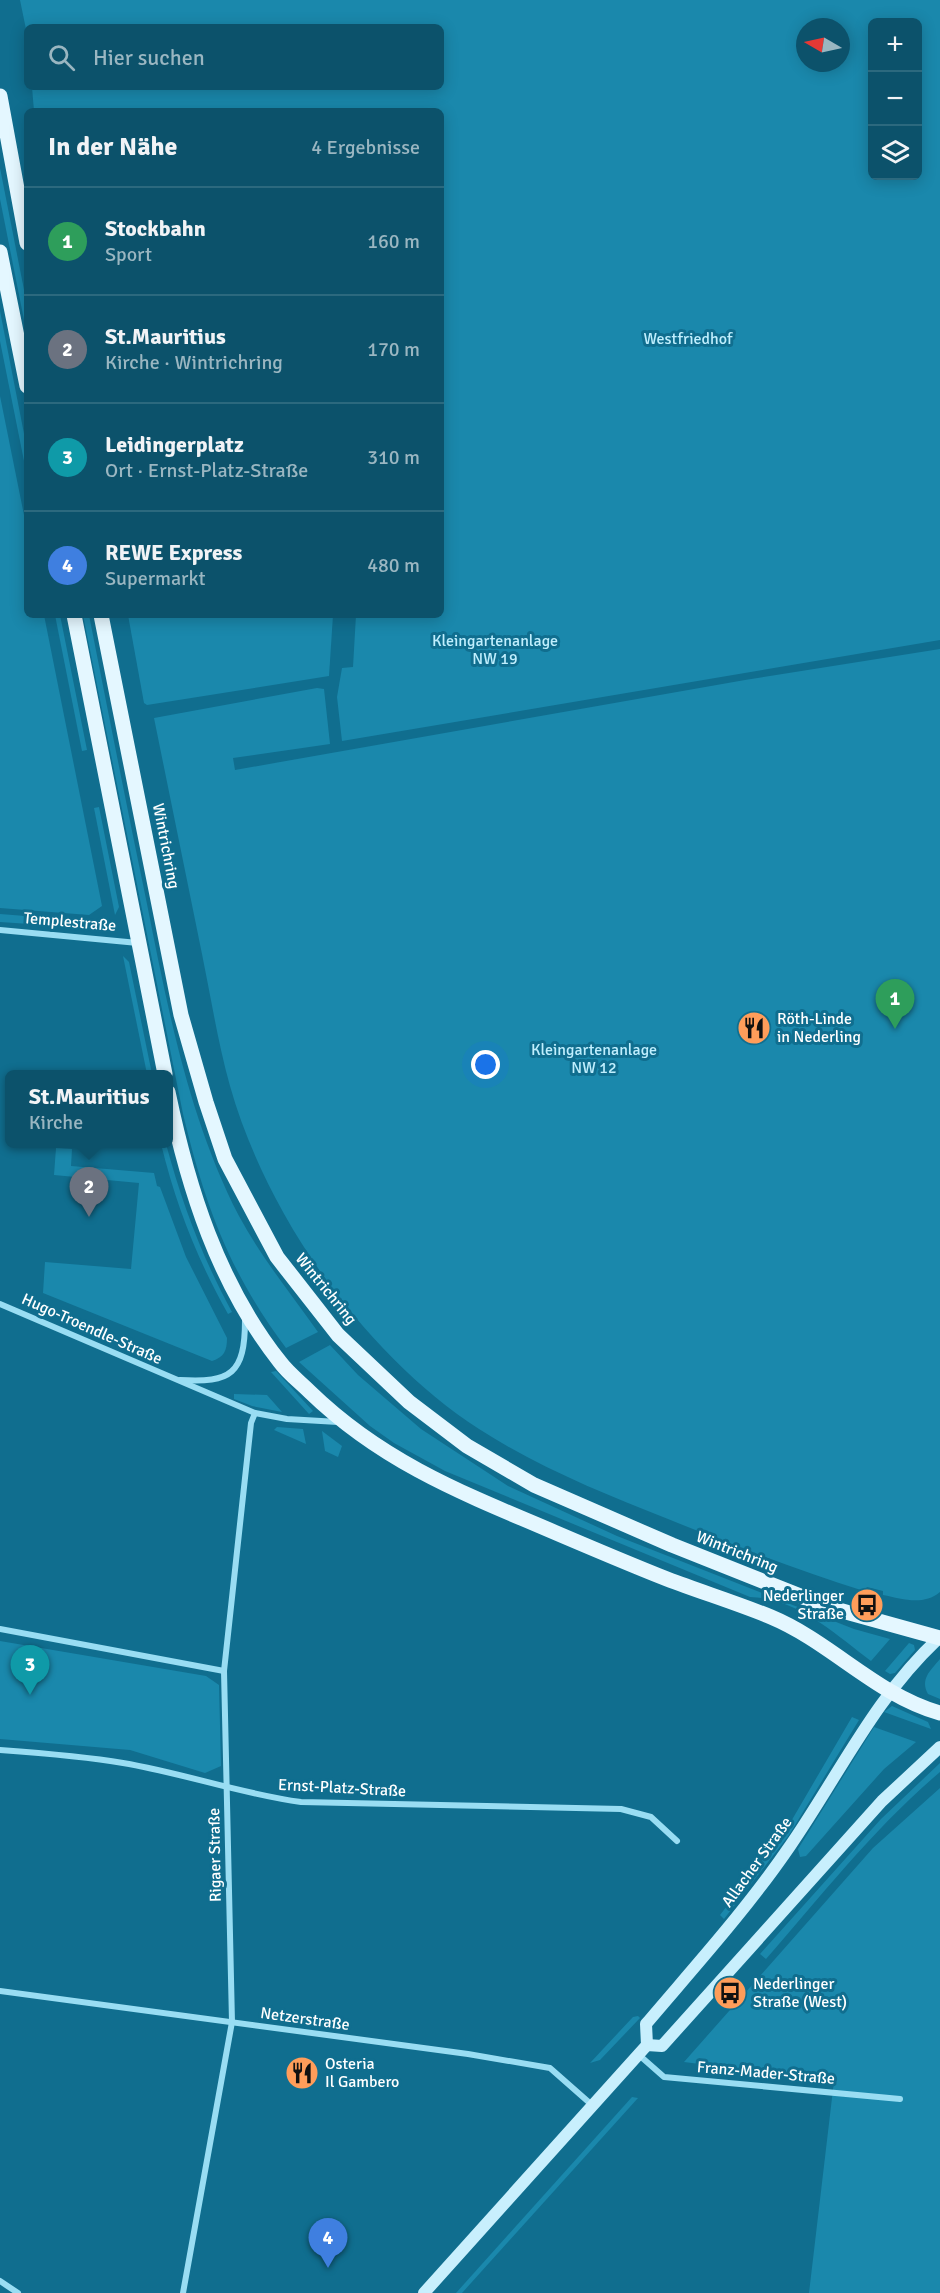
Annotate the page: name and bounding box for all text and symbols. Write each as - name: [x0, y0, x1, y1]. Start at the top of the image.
- north arrow: [796, 18, 850, 72]
- map controls: [868, 18, 922, 180]
- button: +: [868, 18, 922, 72]
- search box: [24, 24, 444, 90]
- icon: search: [45, 41, 78, 74]
- text: Hier suchen: [93, 44, 205, 71]
- button: −: [868, 72, 922, 126]
- button: layers: [868, 126, 922, 180]
- text: In der Nähe: [48, 131, 178, 163]
- text: 4 Ergebnisse: [311, 135, 420, 160]
- text: Stockbahn: [105, 215, 206, 242]
- text: 1: [62, 229, 73, 254]
- text: 160 m: [367, 229, 420, 254]
- text: Sport: [105, 242, 152, 267]
- text: St.Mauritius: [105, 323, 226, 350]
- park label: Westfriedhof: [644, 329, 733, 349]
- text: 2: [62, 337, 73, 362]
- text: 170 m: [367, 337, 420, 362]
- text: Kirche · Wintrichring: [105, 350, 283, 375]
- text: Leidingerplatz: [105, 431, 244, 458]
- text: 3: [62, 445, 73, 470]
- text: 310 m: [367, 445, 420, 470]
- text: Ort · Ernst-Platz-Straße: [105, 458, 308, 483]
- text: REWE Express: [105, 539, 242, 566]
- text: 4: [62, 553, 73, 578]
- text: 480 m: [367, 553, 420, 578]
- text: Supermarkt: [105, 566, 206, 591]
- park label: Kleingartenanlage NW 19: [432, 631, 558, 669]
- street label: Wintrichring: [148, 802, 184, 890]
- street label: Templestraße: [23, 908, 117, 936]
- pin: 1: [876, 980, 914, 1029]
- place label: Röth-Linde in Nederling: [777, 1009, 861, 1047]
- restaurant icon: Röth-Linde in Nederling: [736, 1010, 772, 1046]
- park label: Kleingartenanlage NW 12: [531, 1040, 657, 1078]
- your location: [471, 1050, 500, 1079]
- popup: [5, 1070, 173, 1148]
- text: St.Mauritius: [29, 1083, 149, 1110]
- text: Kirche: [29, 1110, 83, 1135]
- pin: 2: [70, 1168, 109, 1217]
- street label: Wintrichring: [291, 1249, 361, 1329]
- street label: Hugo-Troendle-Straße: [19, 1289, 165, 1369]
- street label: Wintrichring: [693, 1526, 781, 1578]
- place label: Nederlinger Straße: [763, 1586, 844, 1624]
- bus stop icon: Nederlinger Straße: [849, 1587, 885, 1623]
- pin: 3: [10, 1646, 50, 1695]
- street label: Ernst-Platz-Straße: [277, 1775, 407, 1801]
- street label: Rigaer Straße: [204, 1808, 226, 1902]
- street label: Allacher Straße: [717, 1813, 797, 1911]
- place label: Nederlinger Straße (West): [753, 1974, 847, 2012]
- bus stop icon: Nederlinger Straße (West): [712, 1975, 748, 2011]
- street label: Netzerstraße: [259, 2003, 351, 2035]
- place label: Osteria Il Gambero: [325, 2054, 399, 2092]
- restaurant icon: Osteria Il Gambero: [284, 2055, 320, 2091]
- street label: Franz-Mader-Straße: [696, 2057, 836, 2089]
- pin: 4: [308, 2218, 348, 2268]

